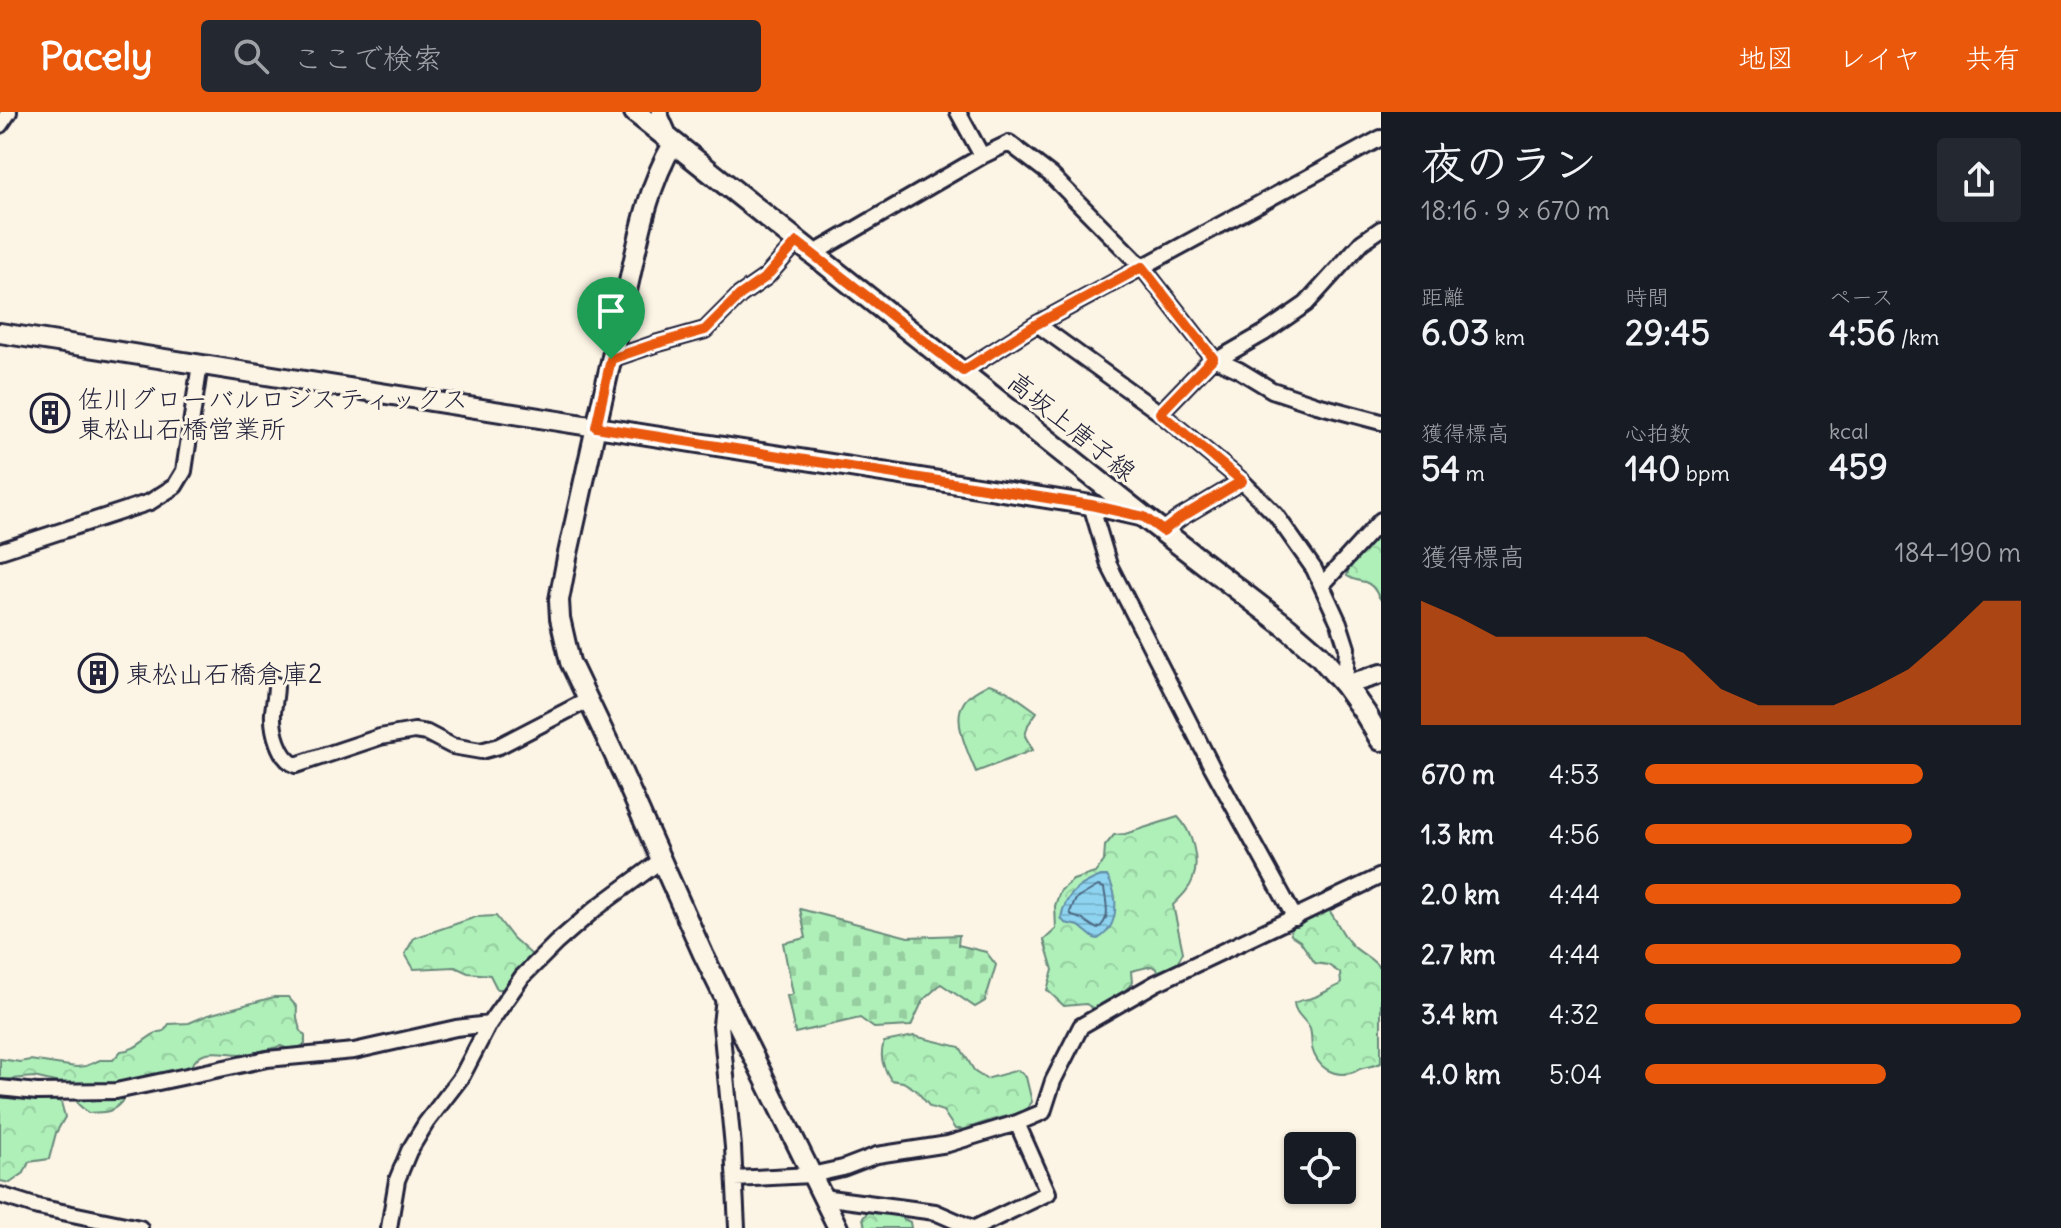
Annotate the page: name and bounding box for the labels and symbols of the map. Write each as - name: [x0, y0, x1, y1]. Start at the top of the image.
- pin: [577, 277, 645, 359]
- street label: 高坂上唐子線: [1001, 364, 1143, 488]
- place label: 佐川グローバルロジスティックス 東松山石橋営業所: [78, 382, 468, 445]
- building icon: 佐川グローバルロジスティックス 東松山石橋営業所: [29, 392, 71, 434]
- building icon: 東松山石橋倉庫2: [77, 652, 119, 694]
- place label: 東松山石橋倉庫2: [126, 657, 322, 690]

